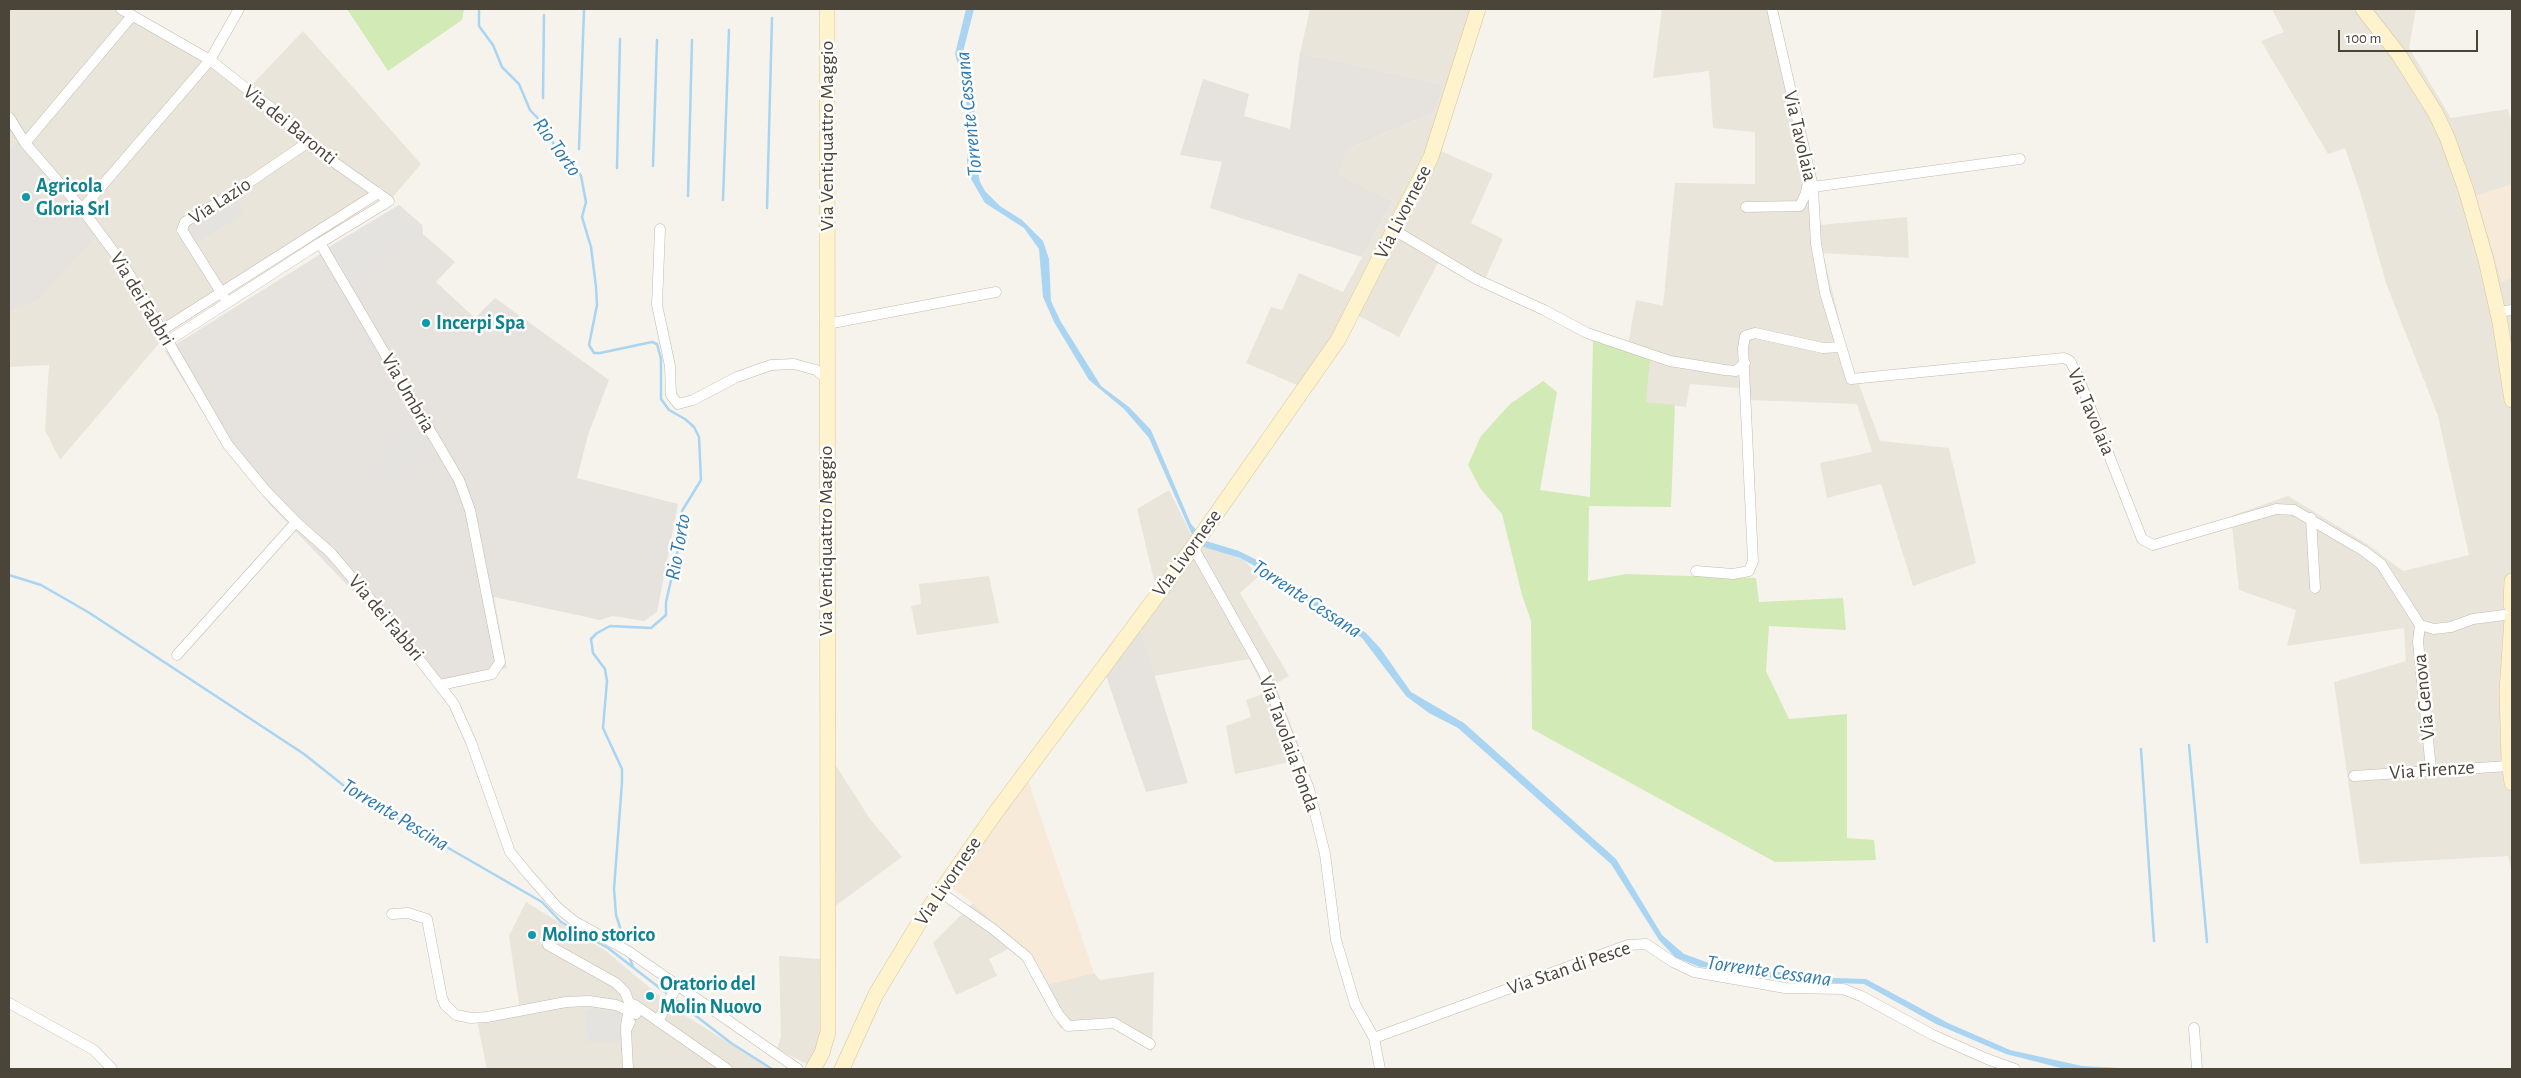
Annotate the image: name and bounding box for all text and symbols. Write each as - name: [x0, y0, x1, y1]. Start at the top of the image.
- scale bar: [2341, 20, 2481, 52]
- text: 100 m: [2346, 31, 2381, 46]
- street label: Via Ventiquattro Maggio: [815, 41, 839, 231]
- water label: Torrente Cessana: [950, 50, 988, 178]
- street label: Via dei Baronti: [238, 80, 342, 170]
- street label: Via Tavolaia: [1778, 88, 1822, 184]
- water label: Rio Torto: [527, 113, 587, 181]
- street label: Via Livornese: [1369, 161, 1437, 263]
- street label: Via Lazio: [184, 172, 256, 230]
- place label: Agricola Gloria Srl: [36, 174, 109, 221]
- marker: Agricola Gloria Srl: [20, 191, 32, 203]
- street label: Via dei Fabbri: [105, 248, 179, 350]
- place label: Incerpi Spa: [436, 311, 525, 335]
- marker: Incerpi Spa: [420, 317, 432, 329]
- street label: Via Umbria: [376, 349, 440, 437]
- street label: Via Tavolaia: [2062, 365, 2120, 459]
- street label: Via Ventiquattro Maggio: [814, 446, 838, 636]
- street label: Via Livornese: [1147, 505, 1227, 601]
- water label: Rio Torto: [660, 512, 696, 582]
- water label: Torrente Cessana: [1247, 554, 1367, 644]
- street label: Via dei Fabbri: [343, 570, 429, 666]
- street label: Via Genova: [2408, 653, 2440, 741]
- street label: Via Tavolaia Fonda: [1253, 673, 1325, 815]
- street label: Via Firenze: [2389, 755, 2475, 785]
- water label: Torrente Pescina: [337, 773, 453, 857]
- street label: Via Livornese: [909, 832, 987, 930]
- place label: Molino storico: [542, 923, 655, 947]
- marker: Molino storico: [526, 929, 538, 941]
- street label: Via Stan di Pesce: [1504, 936, 1634, 1000]
- water label: Torrente Cessana: [1705, 950, 1833, 992]
- place label: Oratorio del Molin Nuovo: [660, 972, 762, 1019]
- marker: Oratorio del Molin Nuovo: [644, 990, 656, 1002]

